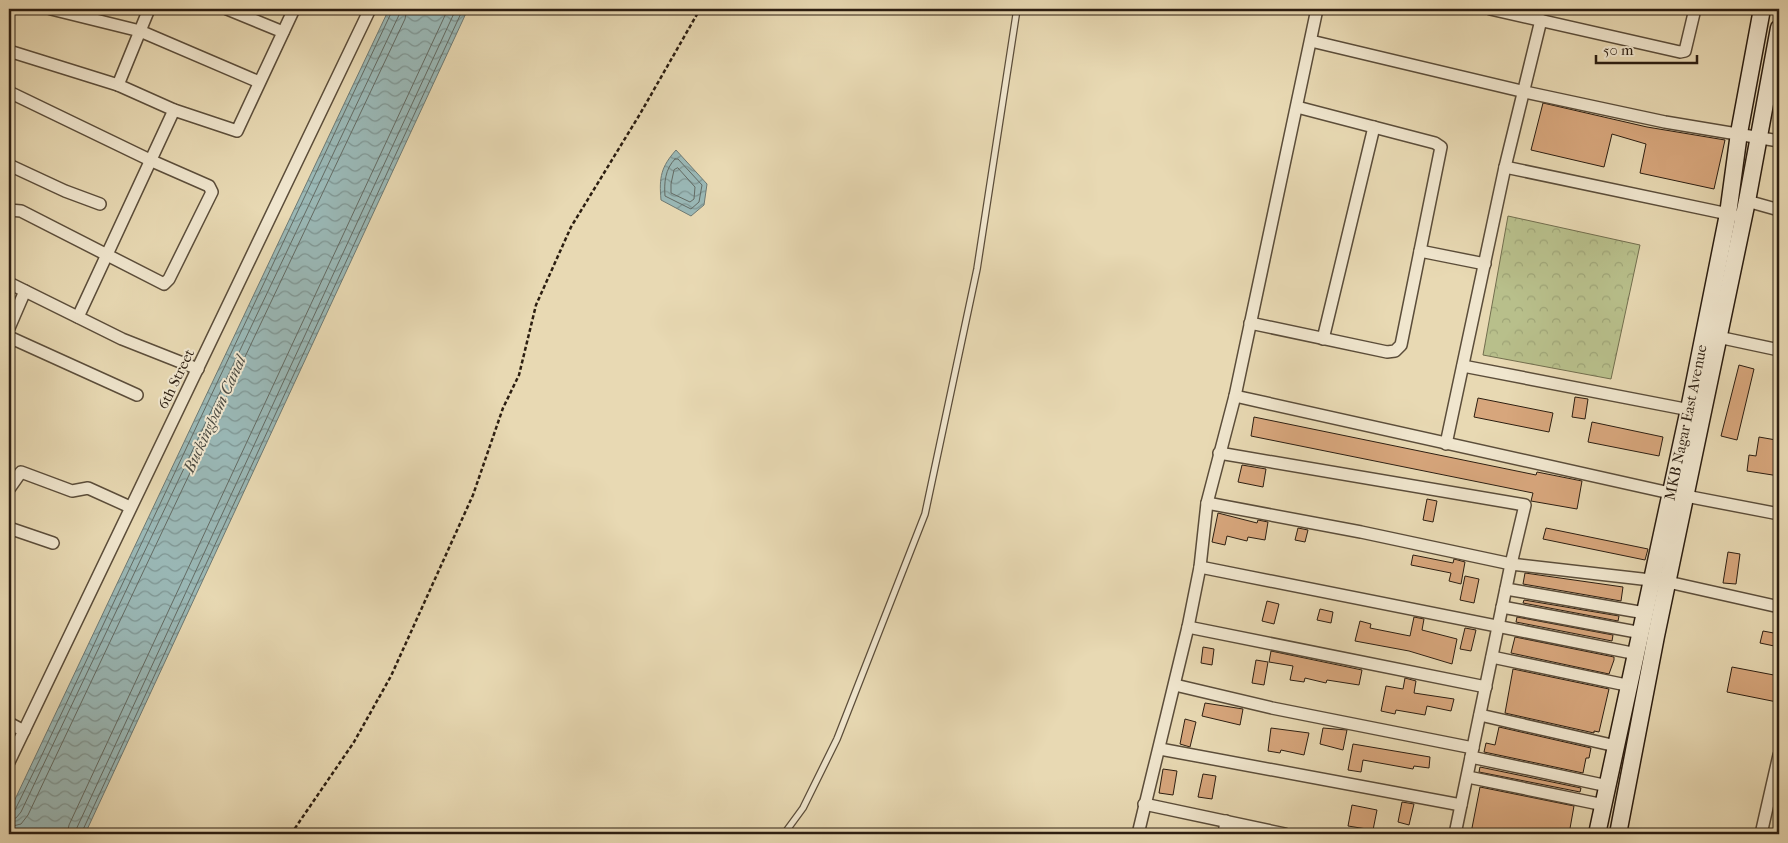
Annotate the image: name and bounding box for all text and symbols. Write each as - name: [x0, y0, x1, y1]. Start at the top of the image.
- scale bar: [1596, 32, 1697, 64]
- text: 50 m: [1603, 41, 1634, 59]
- street label: MKB Nagar East Avenue: [1660, 342, 1711, 502]
- street label: 6th Street: [154, 345, 199, 412]
- water label: Buckingham Canal: [179, 351, 251, 477]

